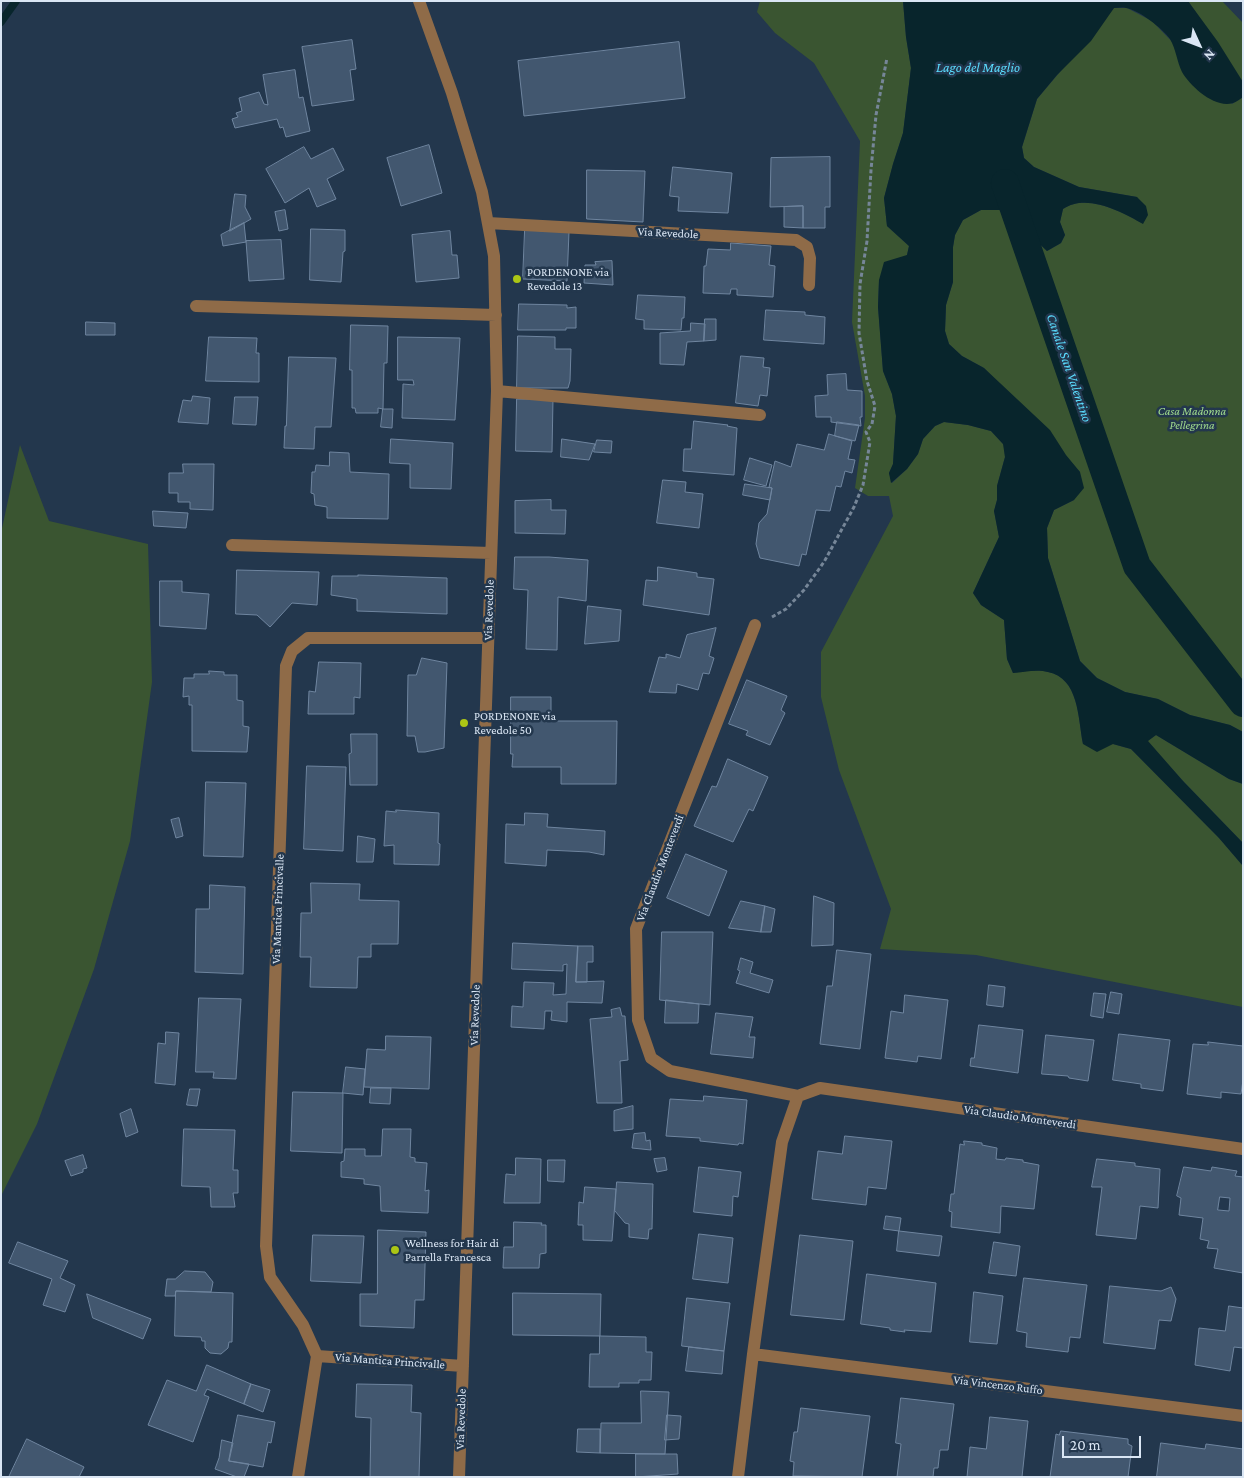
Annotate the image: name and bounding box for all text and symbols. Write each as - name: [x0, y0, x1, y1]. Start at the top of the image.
- north arrow: [1174, 20, 1224, 70]
- text: N: [1201, 46, 1219, 64]
- water label: Lago del Maglio: [936, 60, 1020, 76]
- street label: Via Revedole: [637, 224, 699, 242]
- place label: PORDENONE via Revedole 13: [527, 265, 609, 293]
- marker: PORDENONE via Revedole 13: [511, 273, 523, 285]
- water label: Canale San Valentino: [1043, 312, 1095, 424]
- park label: Casa Madonna Pellegrina: [1158, 404, 1226, 432]
- street label: Via Revedole: [481, 579, 497, 641]
- place label: PORDENONE via Revedole 50: [474, 709, 556, 737]
- marker: PORDENONE via Revedole 50: [458, 717, 470, 729]
- street label: Via Claudio Monteverdi: [633, 813, 687, 923]
- street label: Via Mantica Princivalle: [269, 854, 287, 964]
- street label: Via Revedole: [467, 984, 483, 1046]
- street label: Via Claudio Monteverdi: [963, 1102, 1077, 1132]
- place label: Wellness for Hair di Parrella Francesca: [405, 1236, 499, 1264]
- marker: Wellness for Hair di Parrella Francesca: [389, 1244, 401, 1256]
- street label: Via Mantica Princivalle: [335, 1350, 445, 1372]
- street label: Via Vincenzo Ruffo: [953, 1372, 1043, 1398]
- street label: Via Revedole: [453, 1388, 469, 1450]
- scale bar: [1064, 1426, 1143, 1458]
- text: 20 m: [1070, 1437, 1101, 1453]

